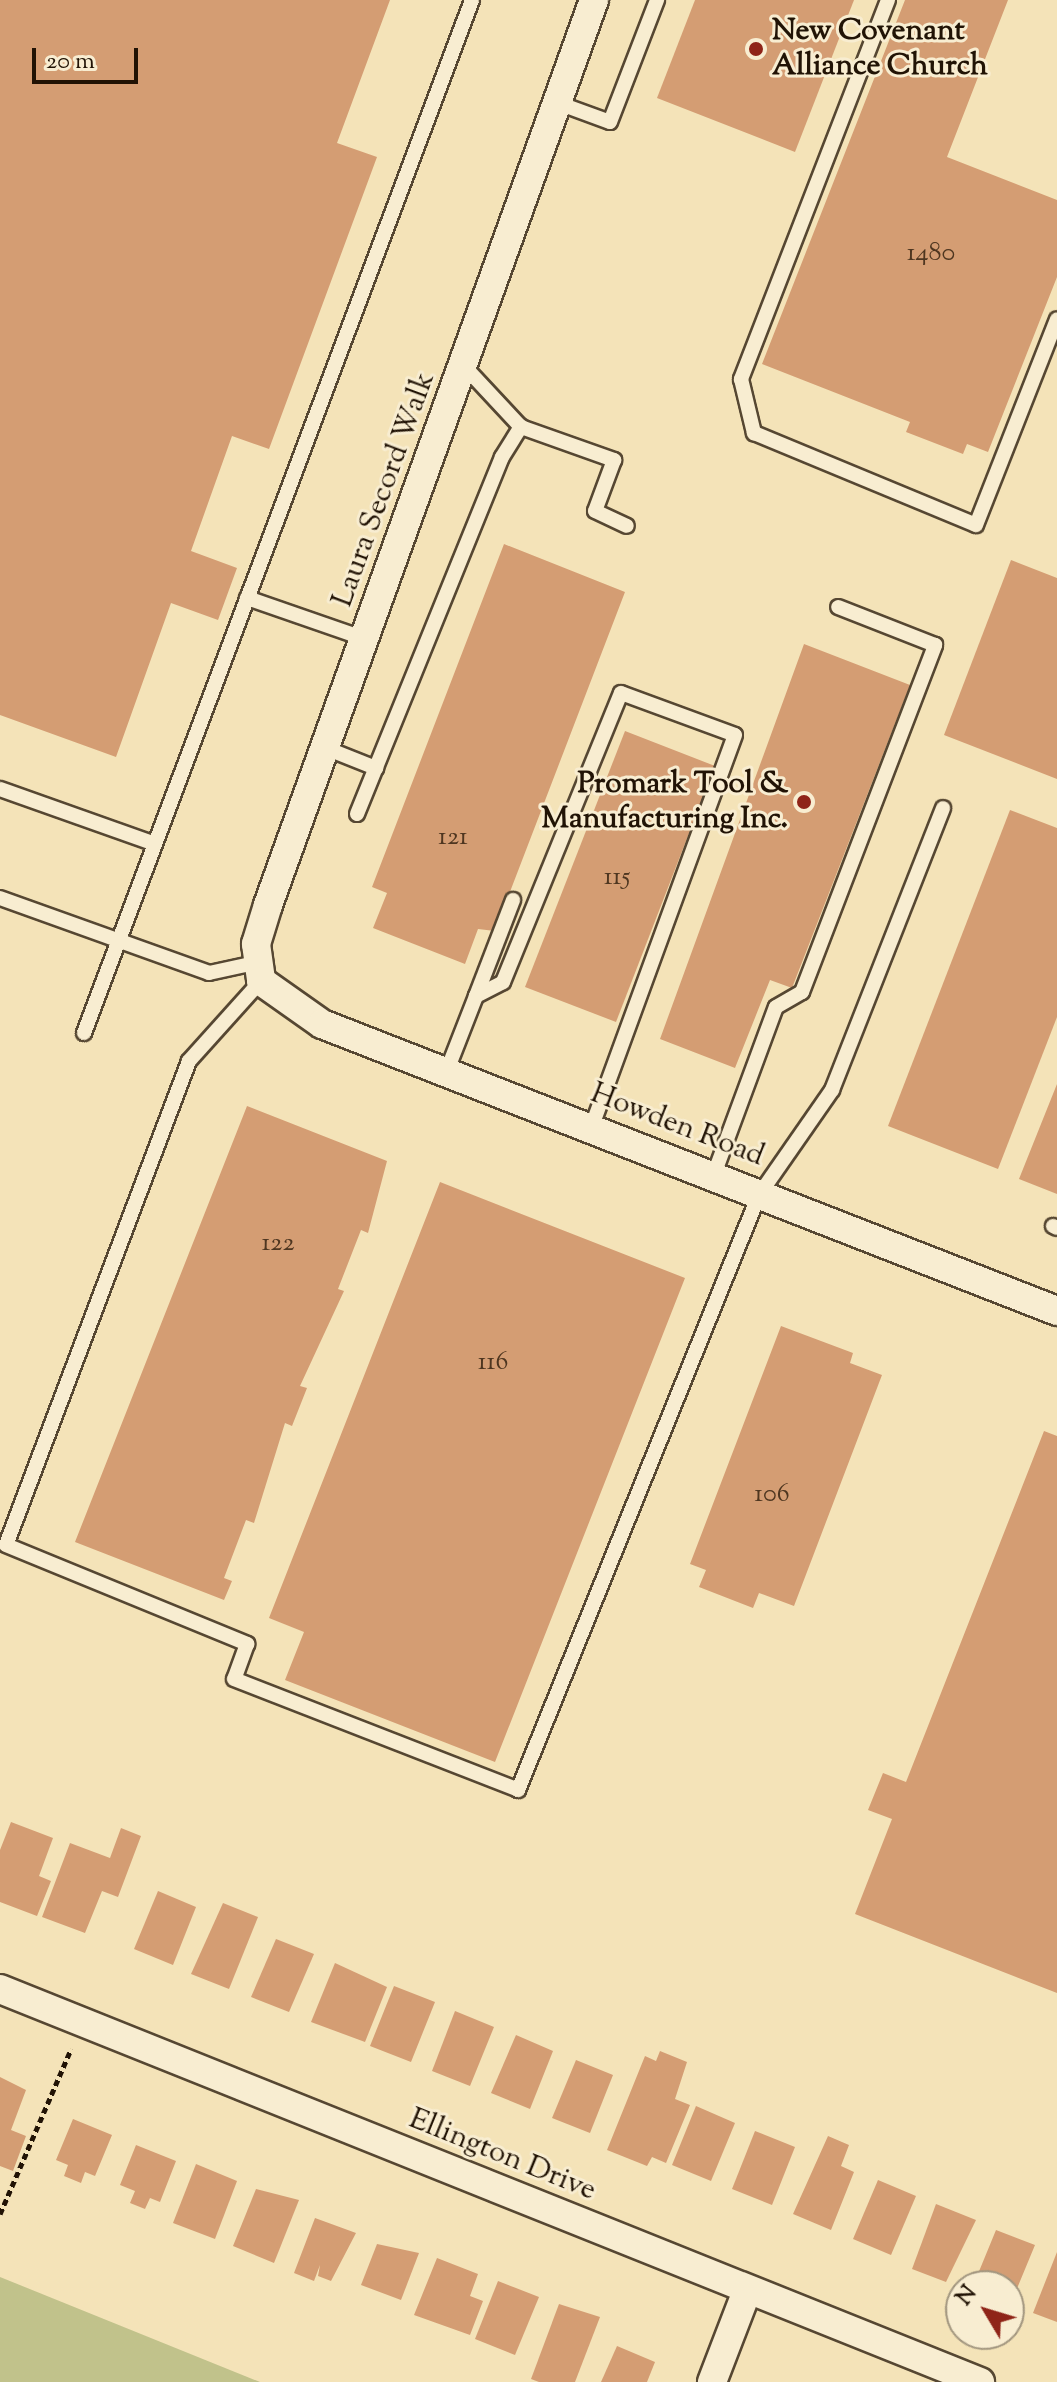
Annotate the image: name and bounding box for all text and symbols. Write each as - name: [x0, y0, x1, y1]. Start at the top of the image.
- place label: New Covenant Alliance Church: [772, 14, 988, 84]
- scale bar: [36, 32, 142, 82]
- marker: New Covenant Alliance Church: [747, 40, 765, 58]
- text: 20 m: [46, 45, 95, 79]
- house number: 1480: [907, 238, 955, 270]
- street label: Laura Secord Walk: [326, 368, 444, 612]
- place label: Promark Tool & Manufacturing Inc.: [541, 767, 788, 838]
- marker: Promark Tool & Manufacturing Inc.: [795, 793, 813, 811]
- house number: 121: [438, 822, 468, 854]
- house number: 115: [604, 862, 630, 894]
- street label: Howden Road: [585, 1076, 769, 1176]
- house number: 122: [261, 1228, 295, 1260]
- house number: 116: [478, 1347, 508, 1379]
- house number: 106: [754, 1479, 790, 1511]
- street label: Ellington Drive: [403, 2102, 601, 2210]
- north arrow: [945, 2270, 1025, 2350]
- text: N: [950, 2280, 986, 2313]

